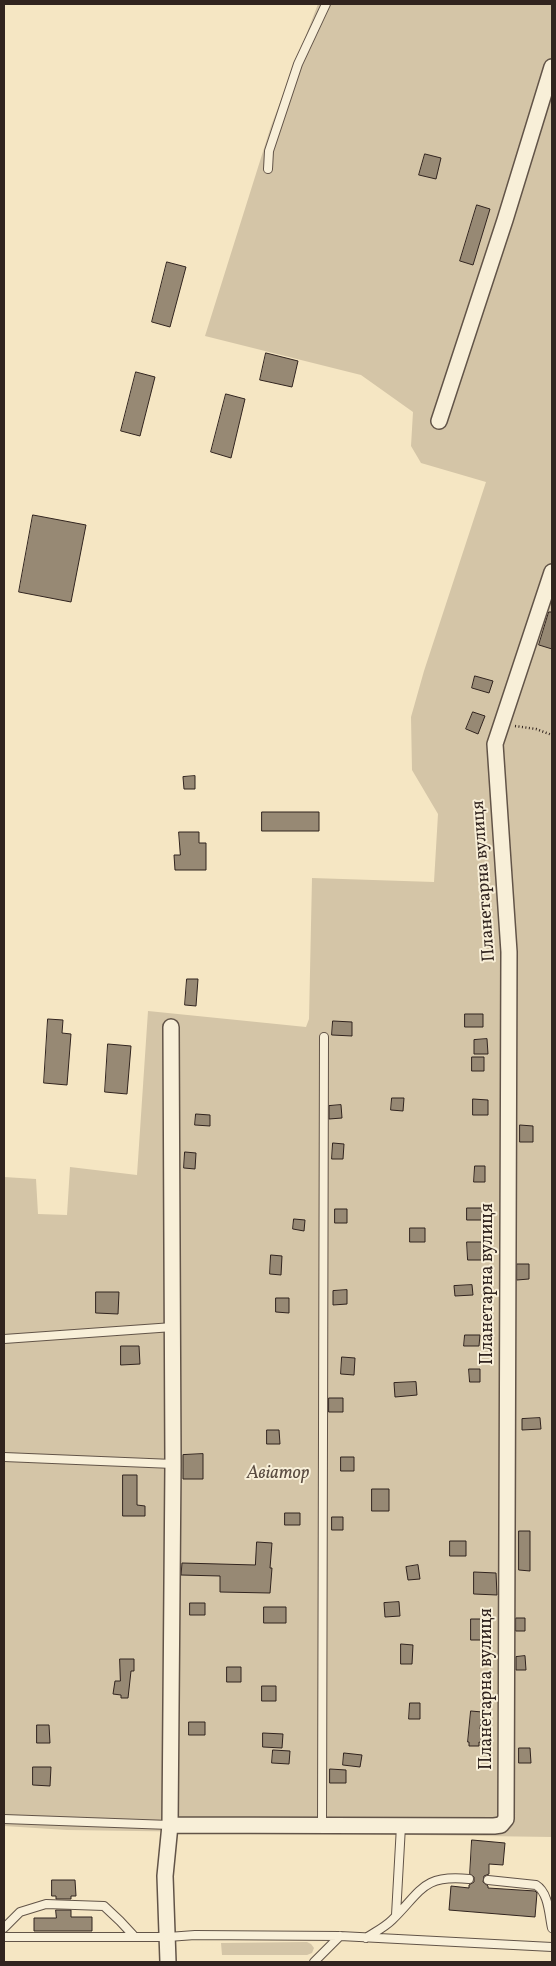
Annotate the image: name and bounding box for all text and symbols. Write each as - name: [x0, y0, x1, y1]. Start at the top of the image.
- street label: Планетарна вулиця: [469, 800, 501, 962]
- street label: Планетарна вулиця: [478, 1203, 500, 1365]
- park label: Авіатор: [247, 1464, 309, 1486]
- street label: Планетарна вулиця: [477, 1608, 499, 1770]

